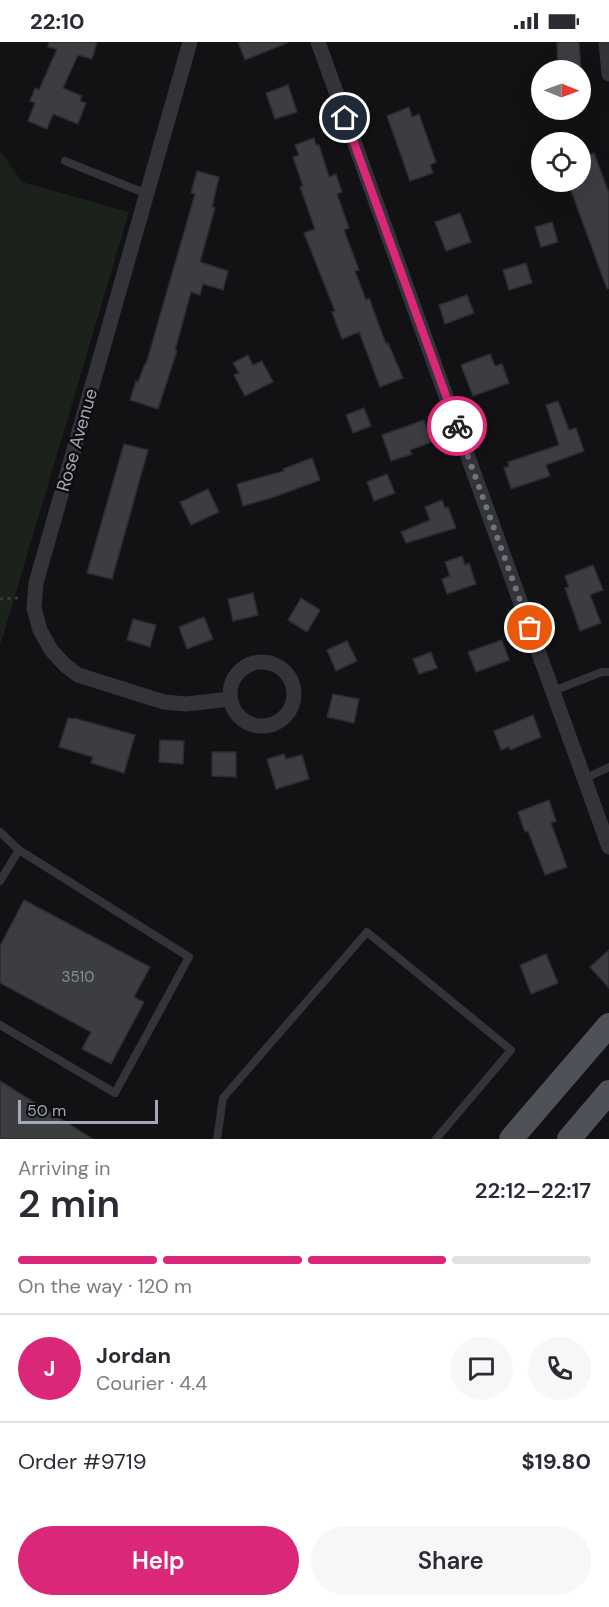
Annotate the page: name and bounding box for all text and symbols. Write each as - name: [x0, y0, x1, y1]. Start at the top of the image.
- text: 22:10: [30, 7, 84, 36]
- north arrow: [531, 60, 591, 120]
- map controls: [531, 60, 591, 192]
- pin: [319, 92, 370, 143]
- icon: home: [328, 101, 361, 134]
- button: locate: [531, 132, 591, 192]
- street label: Rose Avenue: [51, 386, 103, 494]
- courier: [427, 396, 487, 456]
- icon: bike: [441, 410, 474, 443]
- pin: [504, 602, 555, 653]
- icon: bag: [513, 611, 546, 644]
- house number: 3510: [62, 967, 94, 987]
- scale bar: [18, 1097, 158, 1124]
- text: 50 m: [27, 1100, 66, 1121]
- text: Arriving in: [18, 1155, 110, 1181]
- text: 22:12–22:17: [475, 1176, 591, 1205]
- text: 2 min: [18, 1178, 120, 1229]
- text: On the way · 120 m: [18, 1273, 192, 1299]
- button: chat: [450, 1337, 513, 1400]
- button: phone: [528, 1337, 591, 1400]
- text: Jordan: [96, 1341, 171, 1370]
- text: J: [44, 1354, 55, 1383]
- text: Courier · 4.4: [96, 1370, 207, 1396]
- text: Order #9719: [18, 1447, 146, 1476]
- text: $19.80: [521, 1447, 591, 1476]
- button: Help: [18, 1526, 299, 1595]
- button: Share: [311, 1526, 591, 1595]

